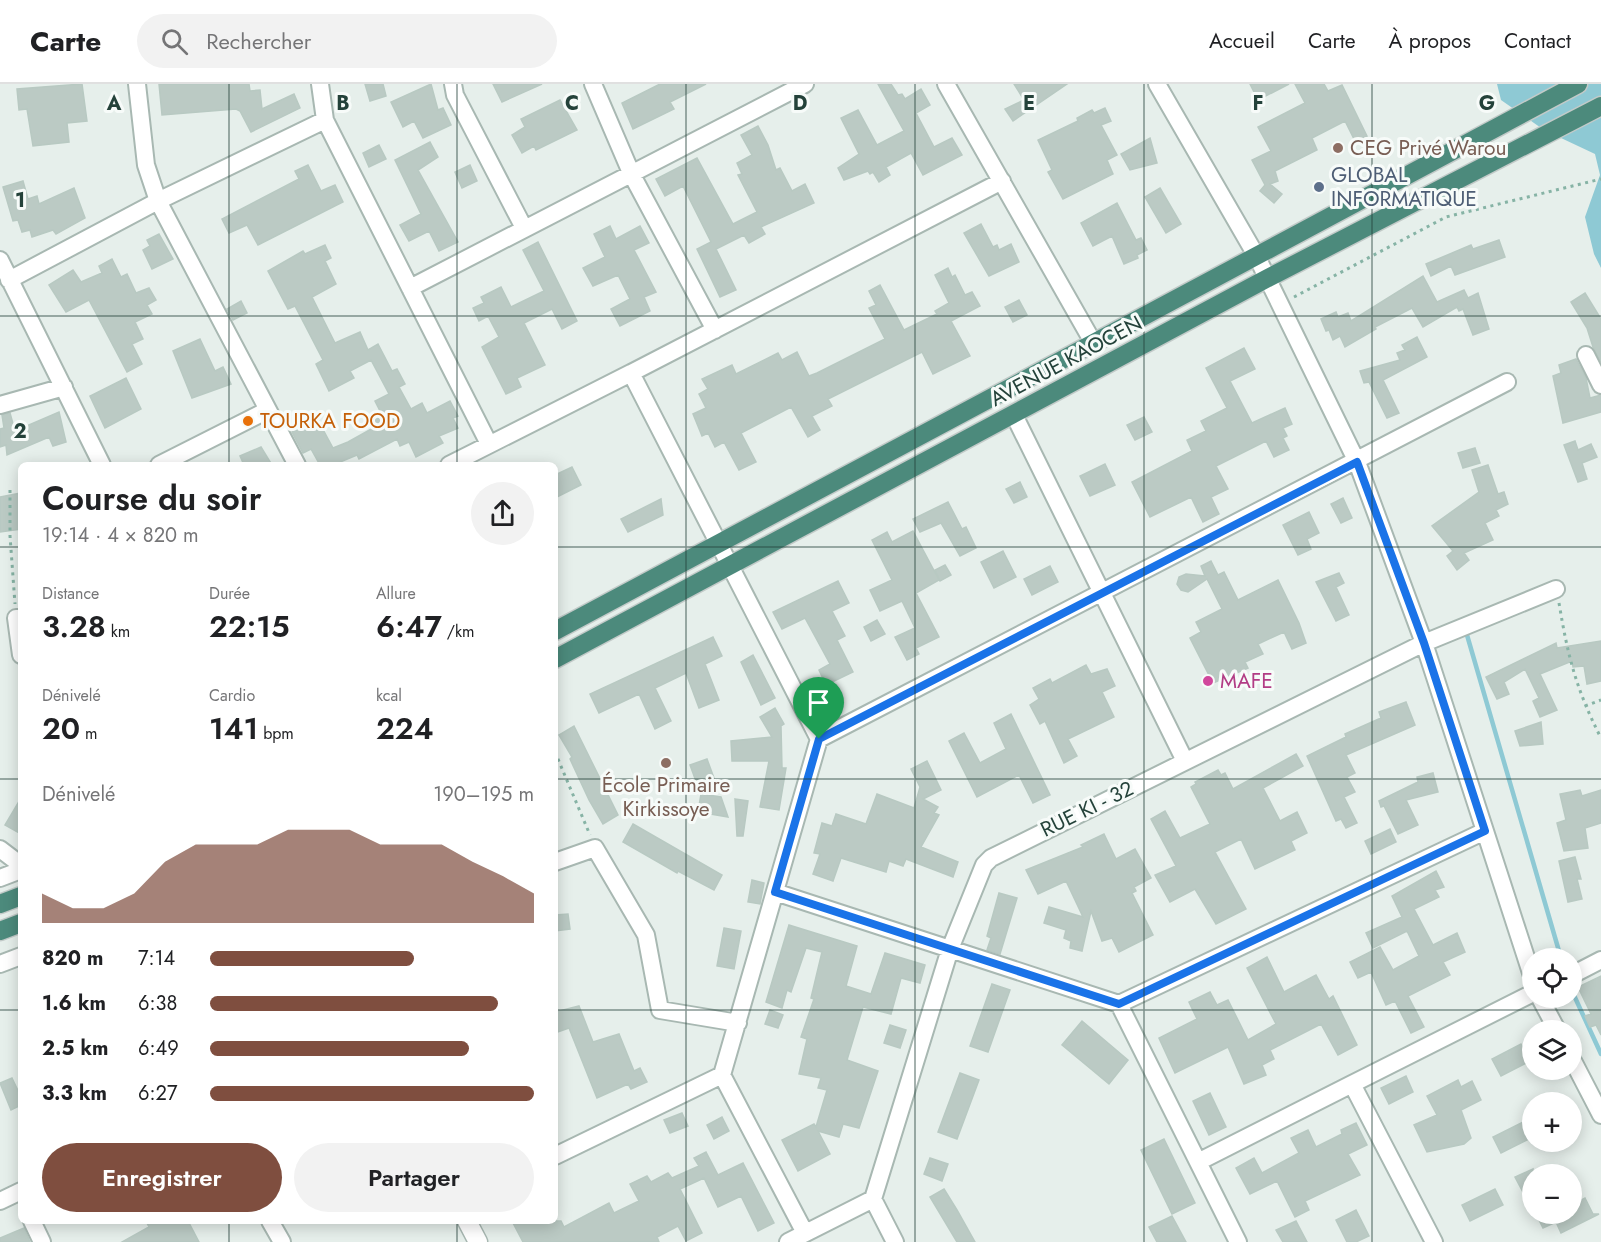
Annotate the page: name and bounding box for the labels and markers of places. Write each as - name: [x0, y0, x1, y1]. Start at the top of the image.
- place label: CEG Privé Warou: [1350, 133, 1506, 163]
- marker: CEG Privé Warou: [1331, 141, 1345, 155]
- place label: GLOBAL INFORMATIQUE: [1331, 160, 1477, 214]
- marker: GLOBAL INFORMATIQUE: [1312, 180, 1326, 194]
- place label: TOURKA FOOD: [260, 406, 400, 436]
- marker: TOURKA FOOD: [241, 414, 255, 428]
- place label: MAFE: [1220, 666, 1273, 696]
- marker: MAFE: [1201, 674, 1215, 688]
- pin: [793, 677, 844, 739]
- marker: École Primaire Kirkissoye: [659, 756, 673, 770]
- place label: École Primaire Kirkissoye: [602, 770, 730, 824]

